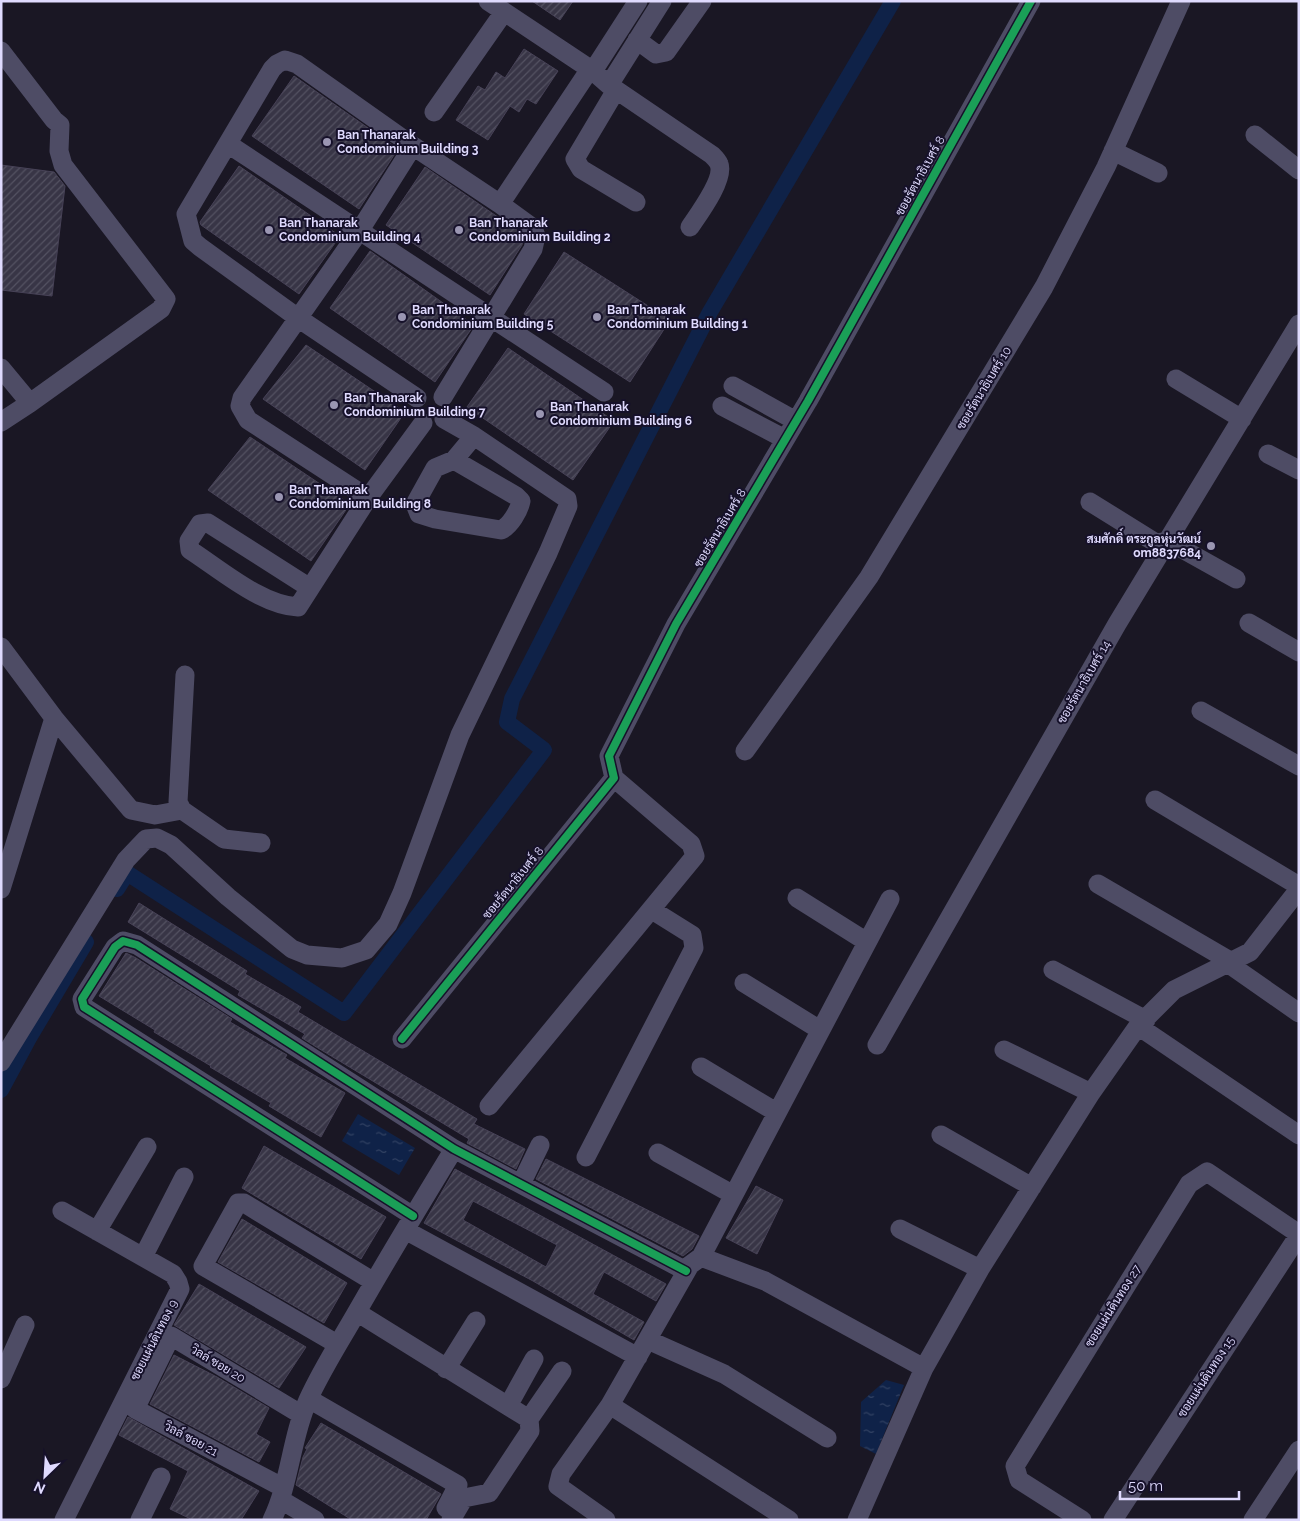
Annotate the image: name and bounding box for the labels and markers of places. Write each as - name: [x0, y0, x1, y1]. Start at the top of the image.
- place label: Ban Thanarak Condominium Building 3: [337, 128, 479, 156]
- marker: Ban Thanarak Condominium Building 3: [321, 136, 333, 148]
- place label: Ban Thanarak Condominium Building 4: [279, 216, 421, 244]
- place label: Ban Thanarak Condominium Building 2: [469, 216, 611, 244]
- marker: Ban Thanarak Condominium Building 4: [263, 224, 275, 236]
- marker: Ban Thanarak Condominium Building 2: [453, 224, 465, 236]
- place label: Ban Thanarak Condominium Building 5: [412, 303, 554, 331]
- place label: Ban Thanarak Condominium Building 1: [607, 303, 748, 331]
- marker: Ban Thanarak Condominium Building 5: [396, 311, 408, 323]
- marker: Ban Thanarak Condominium Building 1: [591, 311, 603, 323]
- place label: Ban Thanarak Condominium Building 7: [344, 391, 486, 419]
- marker: Ban Thanarak Condominium Building 7: [328, 399, 340, 411]
- place label: Ban Thanarak Condominium Building 6: [550, 400, 692, 428]
- marker: Ban Thanarak Condominium Building 6: [534, 408, 546, 420]
- place label: Ban Thanarak Condominium Building 8: [289, 483, 431, 511]
- marker: Ban Thanarak Condominium Building 8: [273, 491, 285, 503]
- place label: สมศักดิ์ ตระกูลหุ่นวัฒน์ om8837684: [1087, 527, 1202, 560]
- marker: สมศักดิ์ ตระกูลหุ่นวัฒน์ om8837684: [1205, 540, 1217, 552]

